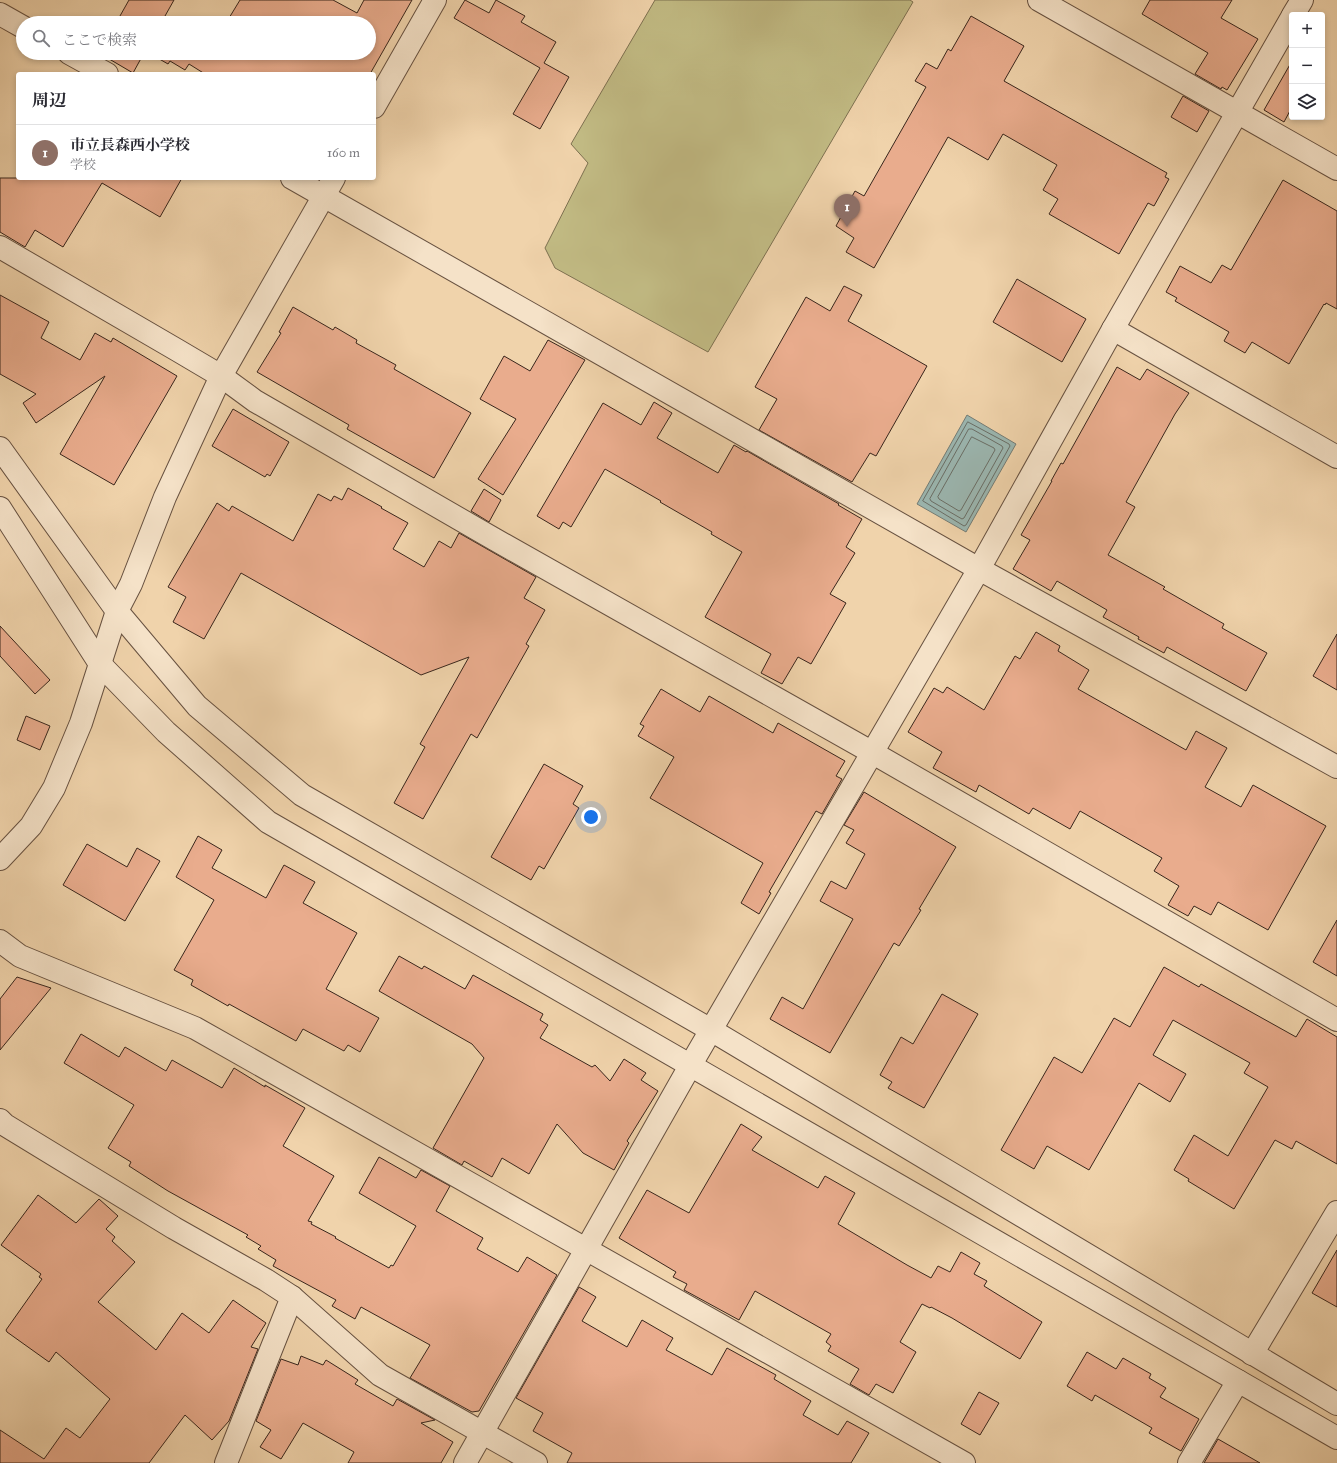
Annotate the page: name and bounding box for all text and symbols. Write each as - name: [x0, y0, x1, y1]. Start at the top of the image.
- map controls: [1289, 12, 1325, 120]
- button: +: [1289, 12, 1325, 48]
- search box: [16, 16, 376, 60]
- icon: search: [30, 27, 52, 49]
- text: ここで検索: [62, 31, 137, 49]
- button: −: [1289, 48, 1325, 84]
- button: layers: [1289, 84, 1325, 120]
- text: 周辺: [32, 90, 66, 111]
- text: 市立長森西小学校: [70, 136, 190, 154]
- text: 1: [42, 145, 48, 161]
- text: 160 m: [327, 145, 360, 161]
- text: 学校: [70, 157, 96, 173]
- pin: 1: [834, 194, 860, 227]
- your location: [581, 807, 601, 827]

